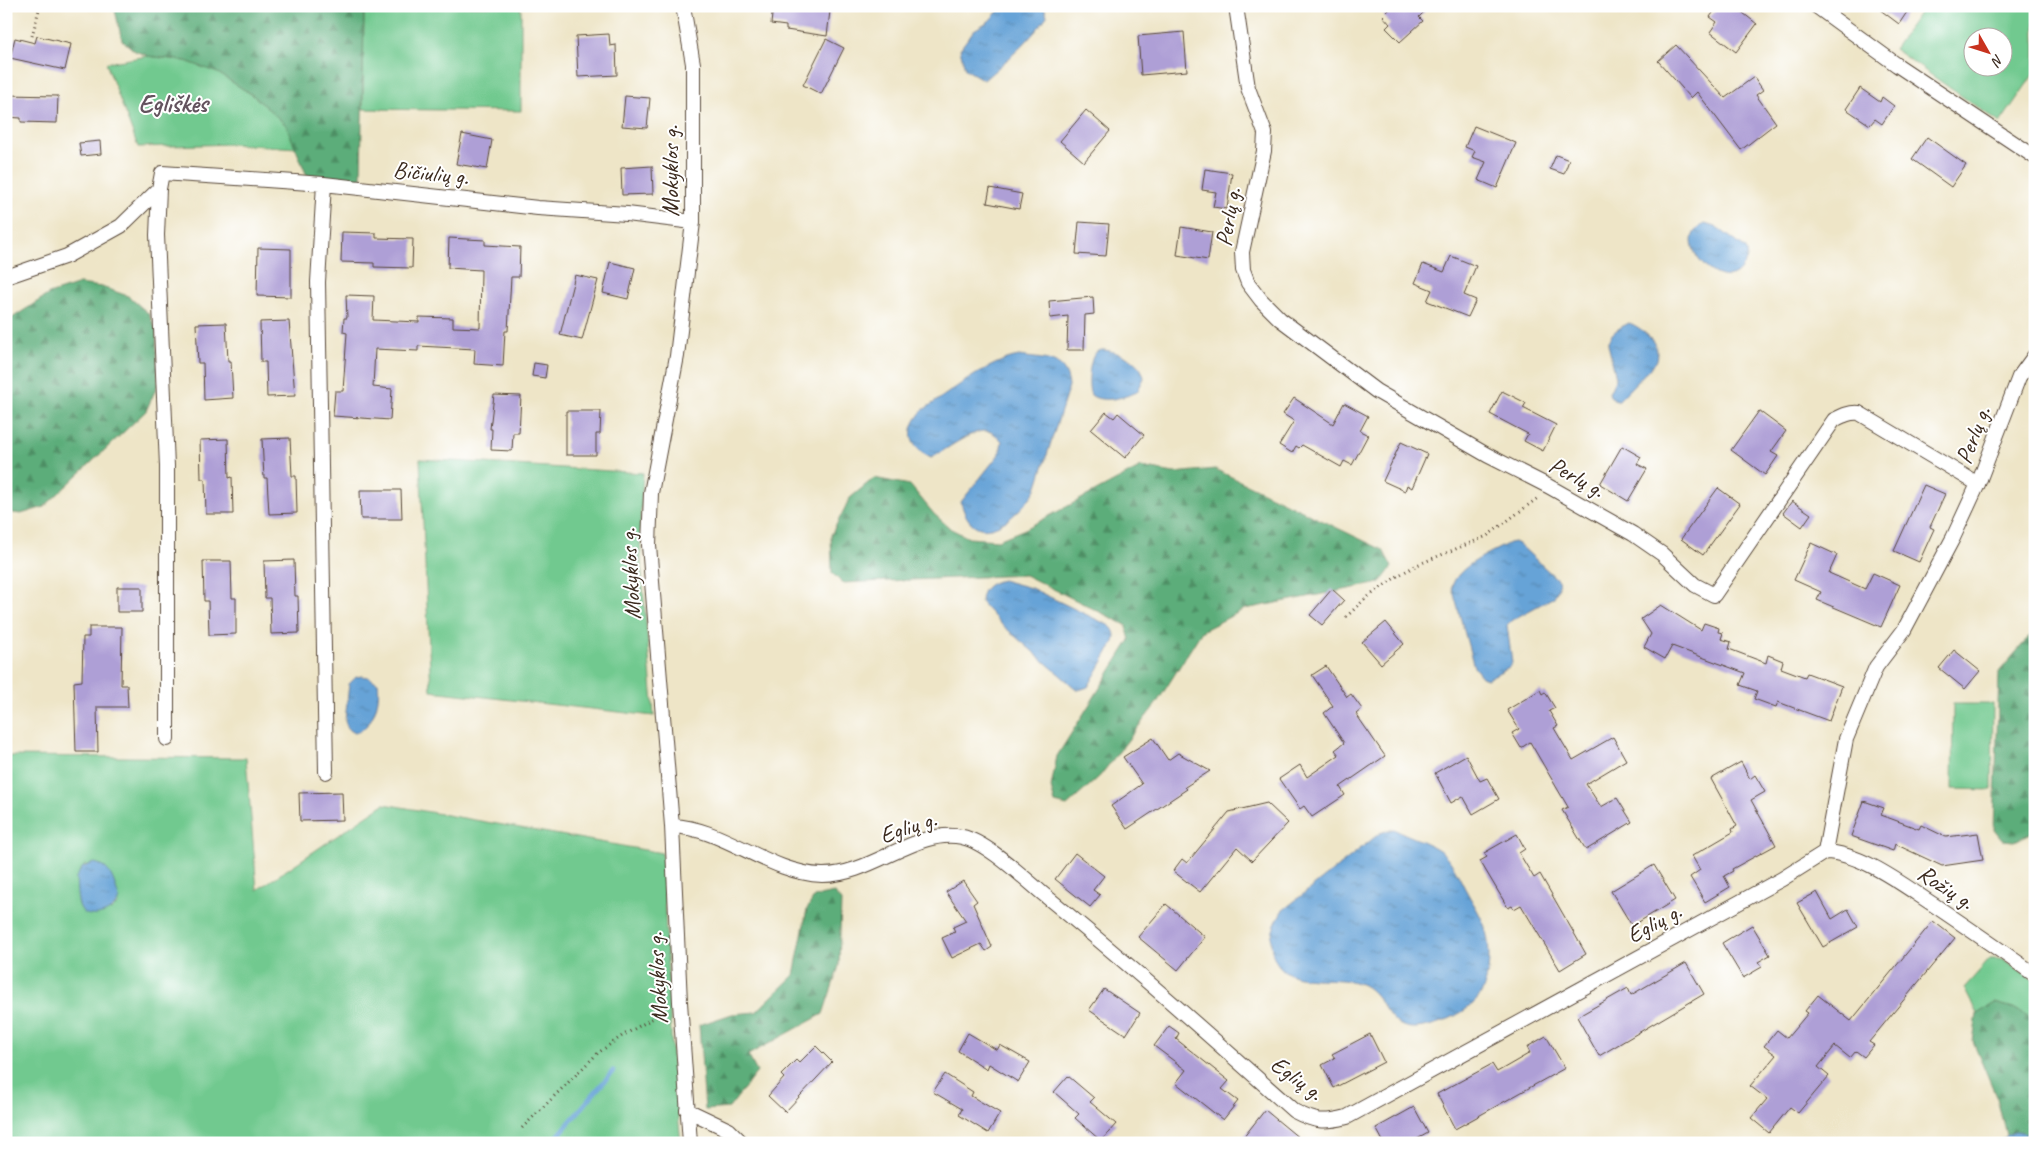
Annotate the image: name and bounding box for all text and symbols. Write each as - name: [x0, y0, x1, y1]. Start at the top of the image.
- north arrow: [1964, 28, 2014, 78]
- text: N: [1987, 51, 2007, 70]
- district label: Egliškės: [138, 87, 211, 120]
- street label: Mokyklos g.: [655, 125, 685, 217]
- street label: Bičiulių g.: [392, 154, 470, 192]
- street label: Perlų g.: [1208, 185, 1248, 249]
- street label: Perlų g.: [1948, 402, 1998, 468]
- street label: Perlų g.: [1544, 450, 1610, 505]
- street label: Mokyklos g.: [613, 527, 647, 620]
- street label: Eglių g.: [876, 804, 940, 850]
- street label: Rožių g.: [1912, 858, 1980, 916]
- street label: Eglių g.: [1621, 896, 1687, 950]
- street label: Mokyklos g.: [640, 931, 674, 1024]
- street label: Eglių g.: [1265, 1049, 1329, 1107]

